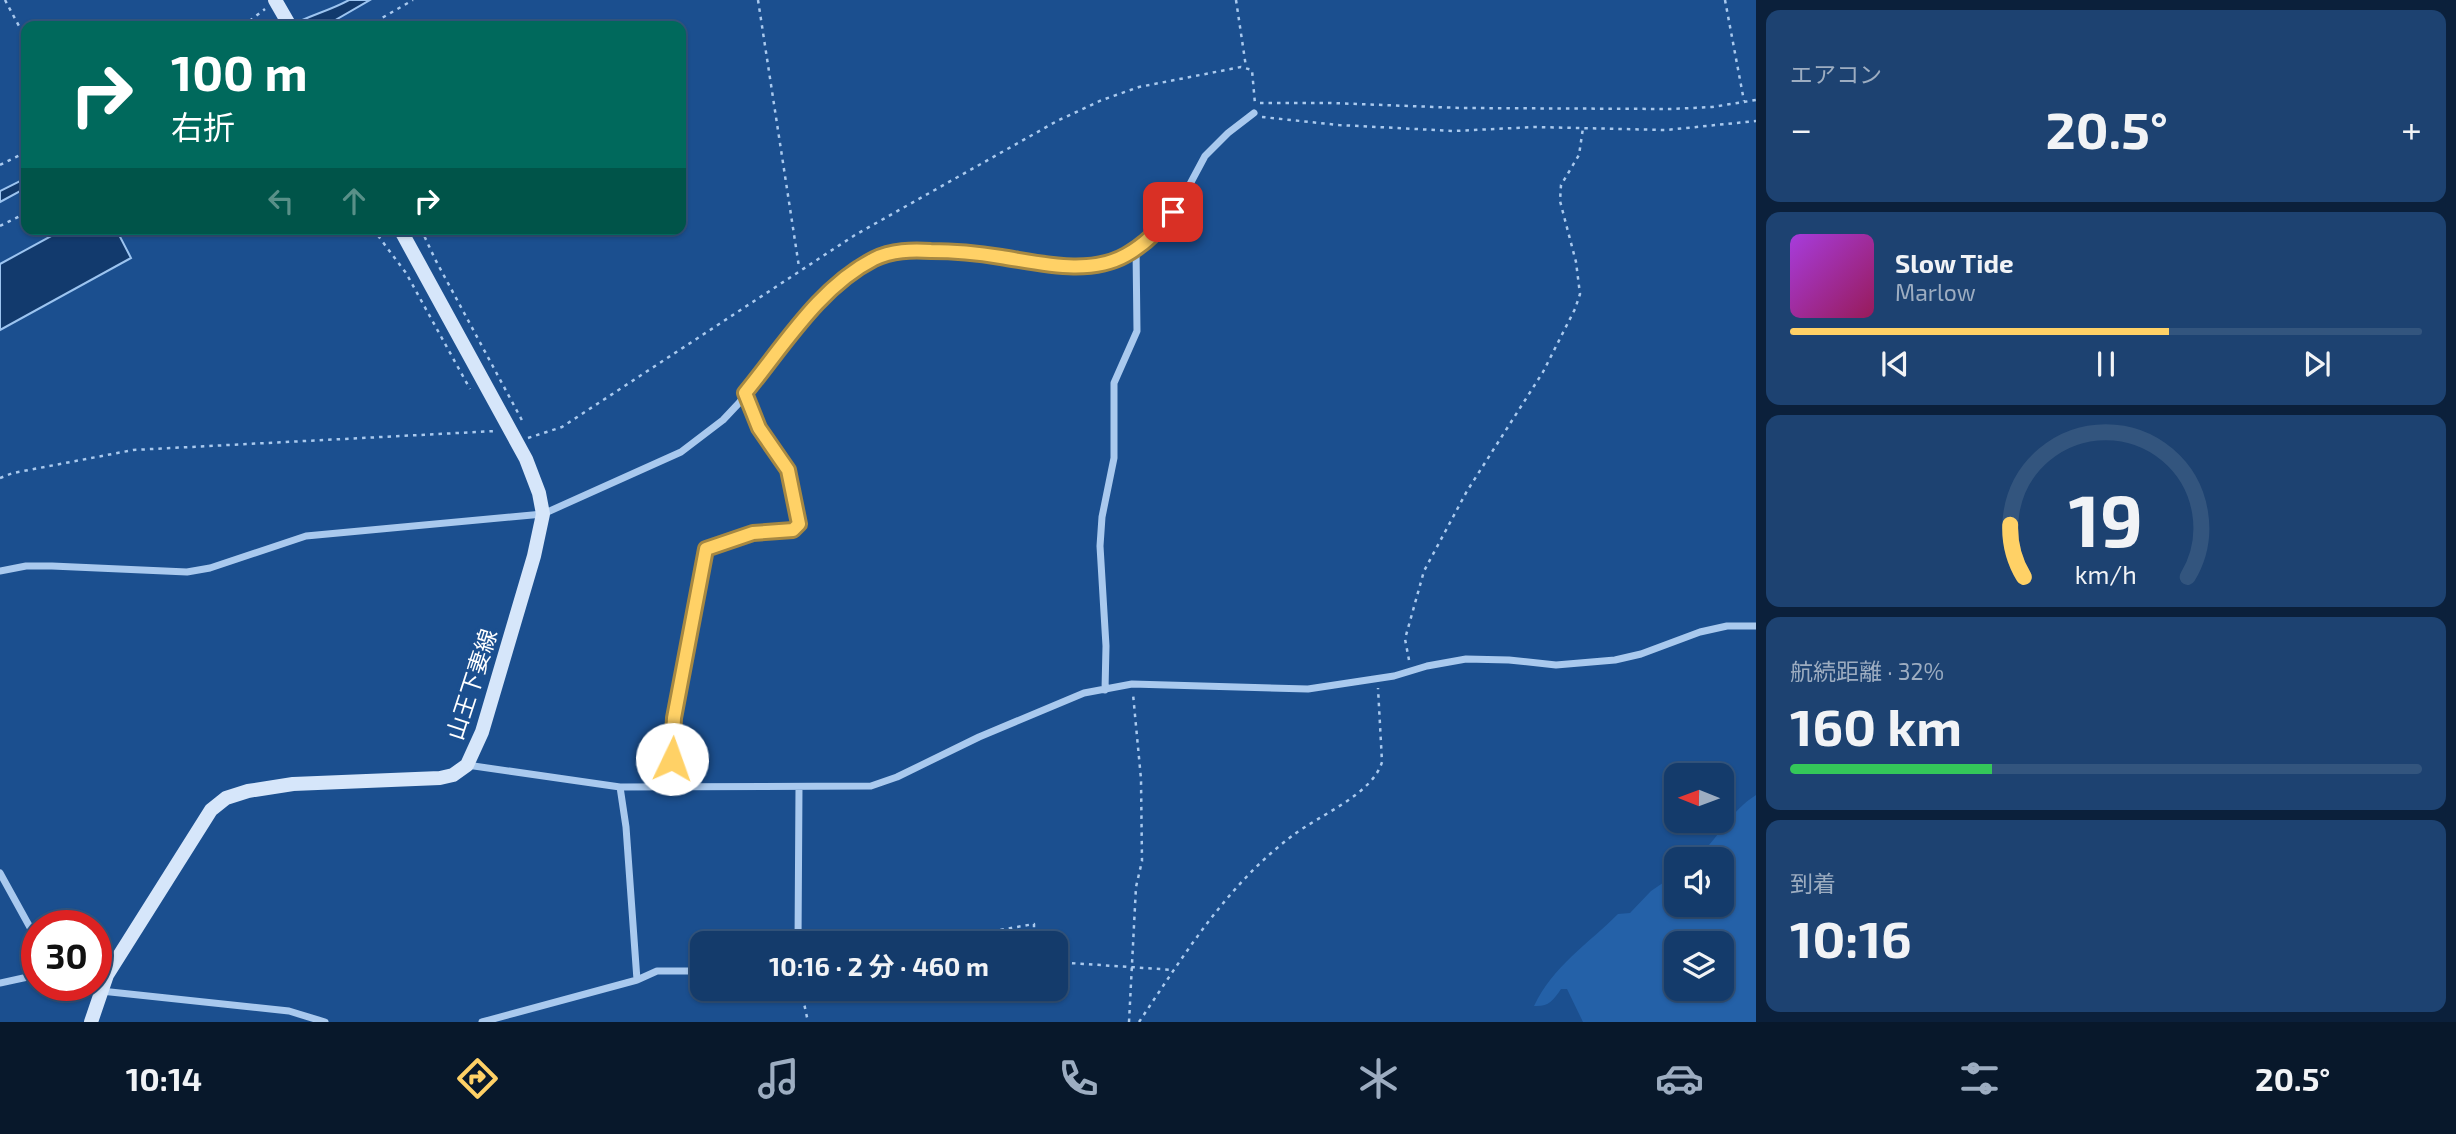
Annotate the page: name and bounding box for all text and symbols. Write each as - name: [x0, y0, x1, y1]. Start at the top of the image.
- text: 100 m: [171, 42, 308, 101]
- icon: right: [56, 49, 147, 140]
- text: エアコン: [1790, 60, 1882, 88]
- text: 20.5°: [2045, 97, 2168, 159]
- text: −: [1790, 105, 1812, 151]
- text: +: [2401, 105, 2422, 151]
- text: 右折: [171, 107, 235, 145]
- icon: left: [262, 182, 300, 220]
- icon: ahead: [335, 182, 373, 220]
- icon: right: [408, 182, 446, 220]
- pin: [1143, 182, 1203, 242]
- icon: arrive: [1154, 193, 1192, 231]
- text: Slow Tide: [1895, 247, 2014, 278]
- text: Marlow: [1895, 278, 1976, 306]
- icon: previous: [1876, 345, 1914, 383]
- icon: pause: [2087, 345, 2125, 383]
- icon: next: [2298, 345, 2336, 383]
- text: 19: [2069, 474, 2143, 562]
- text: km/h: [2075, 559, 2137, 589]
- street label: 山王下妻線: [440, 625, 502, 743]
- text: 航続距離 · 32%: [1790, 657, 1944, 685]
- text: 160 km: [1790, 694, 1962, 756]
- position arrow: [635, 722, 709, 796]
- north arrow: [1664, 763, 1734, 833]
- map controls: [1664, 763, 1734, 1001]
- button: sound: [1664, 847, 1734, 917]
- text: 到着: [1790, 869, 1836, 897]
- text: 10:16: [1790, 906, 1912, 968]
- speed limit sign: 30: [21, 910, 112, 1001]
- button: layers: [1664, 931, 1734, 1001]
- text: 10:16 · 2 分 · 460 m: [769, 950, 989, 981]
- icon: directions: [453, 1054, 502, 1103]
- icon: music: [754, 1054, 803, 1103]
- icon: phone: [1054, 1054, 1103, 1103]
- icon: climate: [1354, 1054, 1403, 1103]
- icon: car: [1655, 1054, 1704, 1103]
- icon: filters: [1955, 1054, 2004, 1103]
- text: 10:14: [126, 1059, 202, 1097]
- text: 20.5°: [2255, 1059, 2330, 1097]

